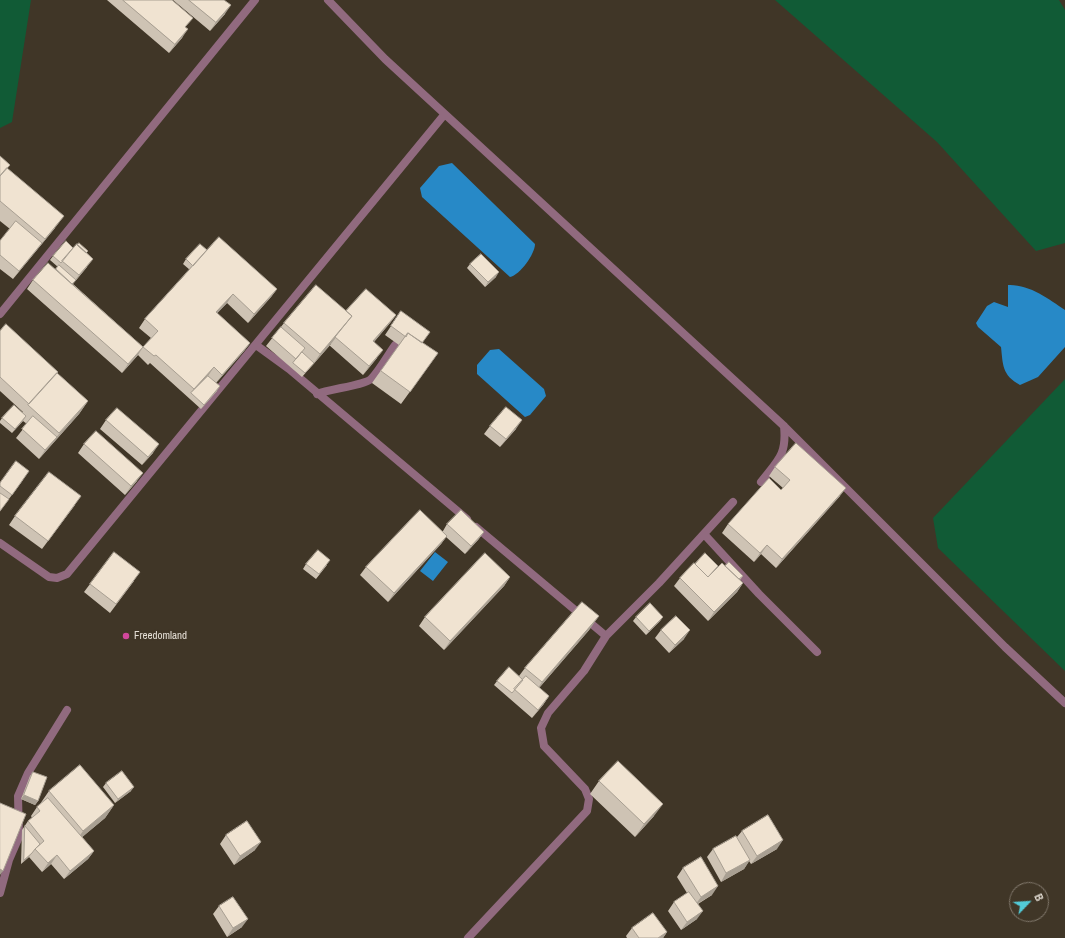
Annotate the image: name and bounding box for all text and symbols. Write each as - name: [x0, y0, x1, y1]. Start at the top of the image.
- place label: Freedomland: [134, 629, 187, 643]
- marker: Freedomland: [121, 631, 131, 641]
- north arrow: [1009, 882, 1049, 922]
- text: B: [1031, 891, 1047, 903]

